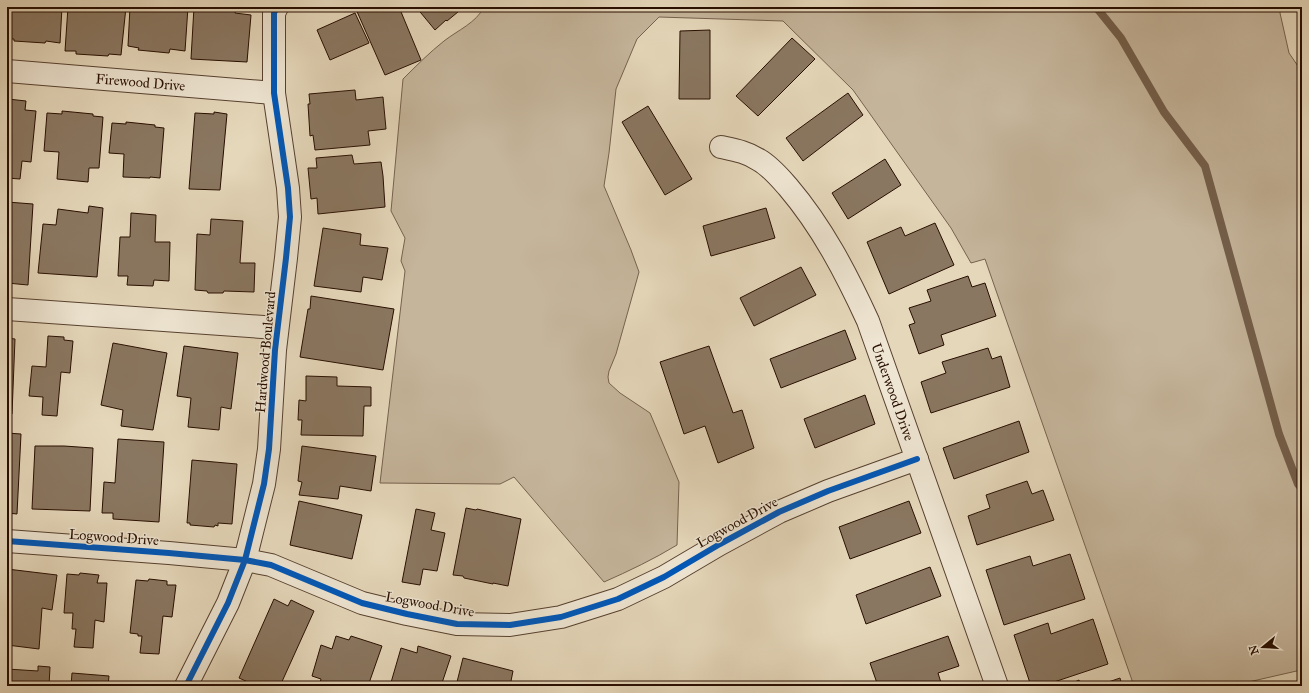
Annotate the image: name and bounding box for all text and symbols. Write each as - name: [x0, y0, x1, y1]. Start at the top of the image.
- street label: Firewood Drive: [95, 70, 186, 95]
- street label: Hardwood Boulevard: [252, 291, 279, 413]
- street label: Underwood Drive: [868, 341, 918, 443]
- street label: Logwood Drive: [694, 493, 781, 552]
- street label: Logwood Drive: [68, 526, 160, 549]
- street label: Logwood Drive: [384, 588, 476, 621]
- north arrow: [1243, 627, 1283, 667]
- text: N: [1246, 643, 1262, 656]

